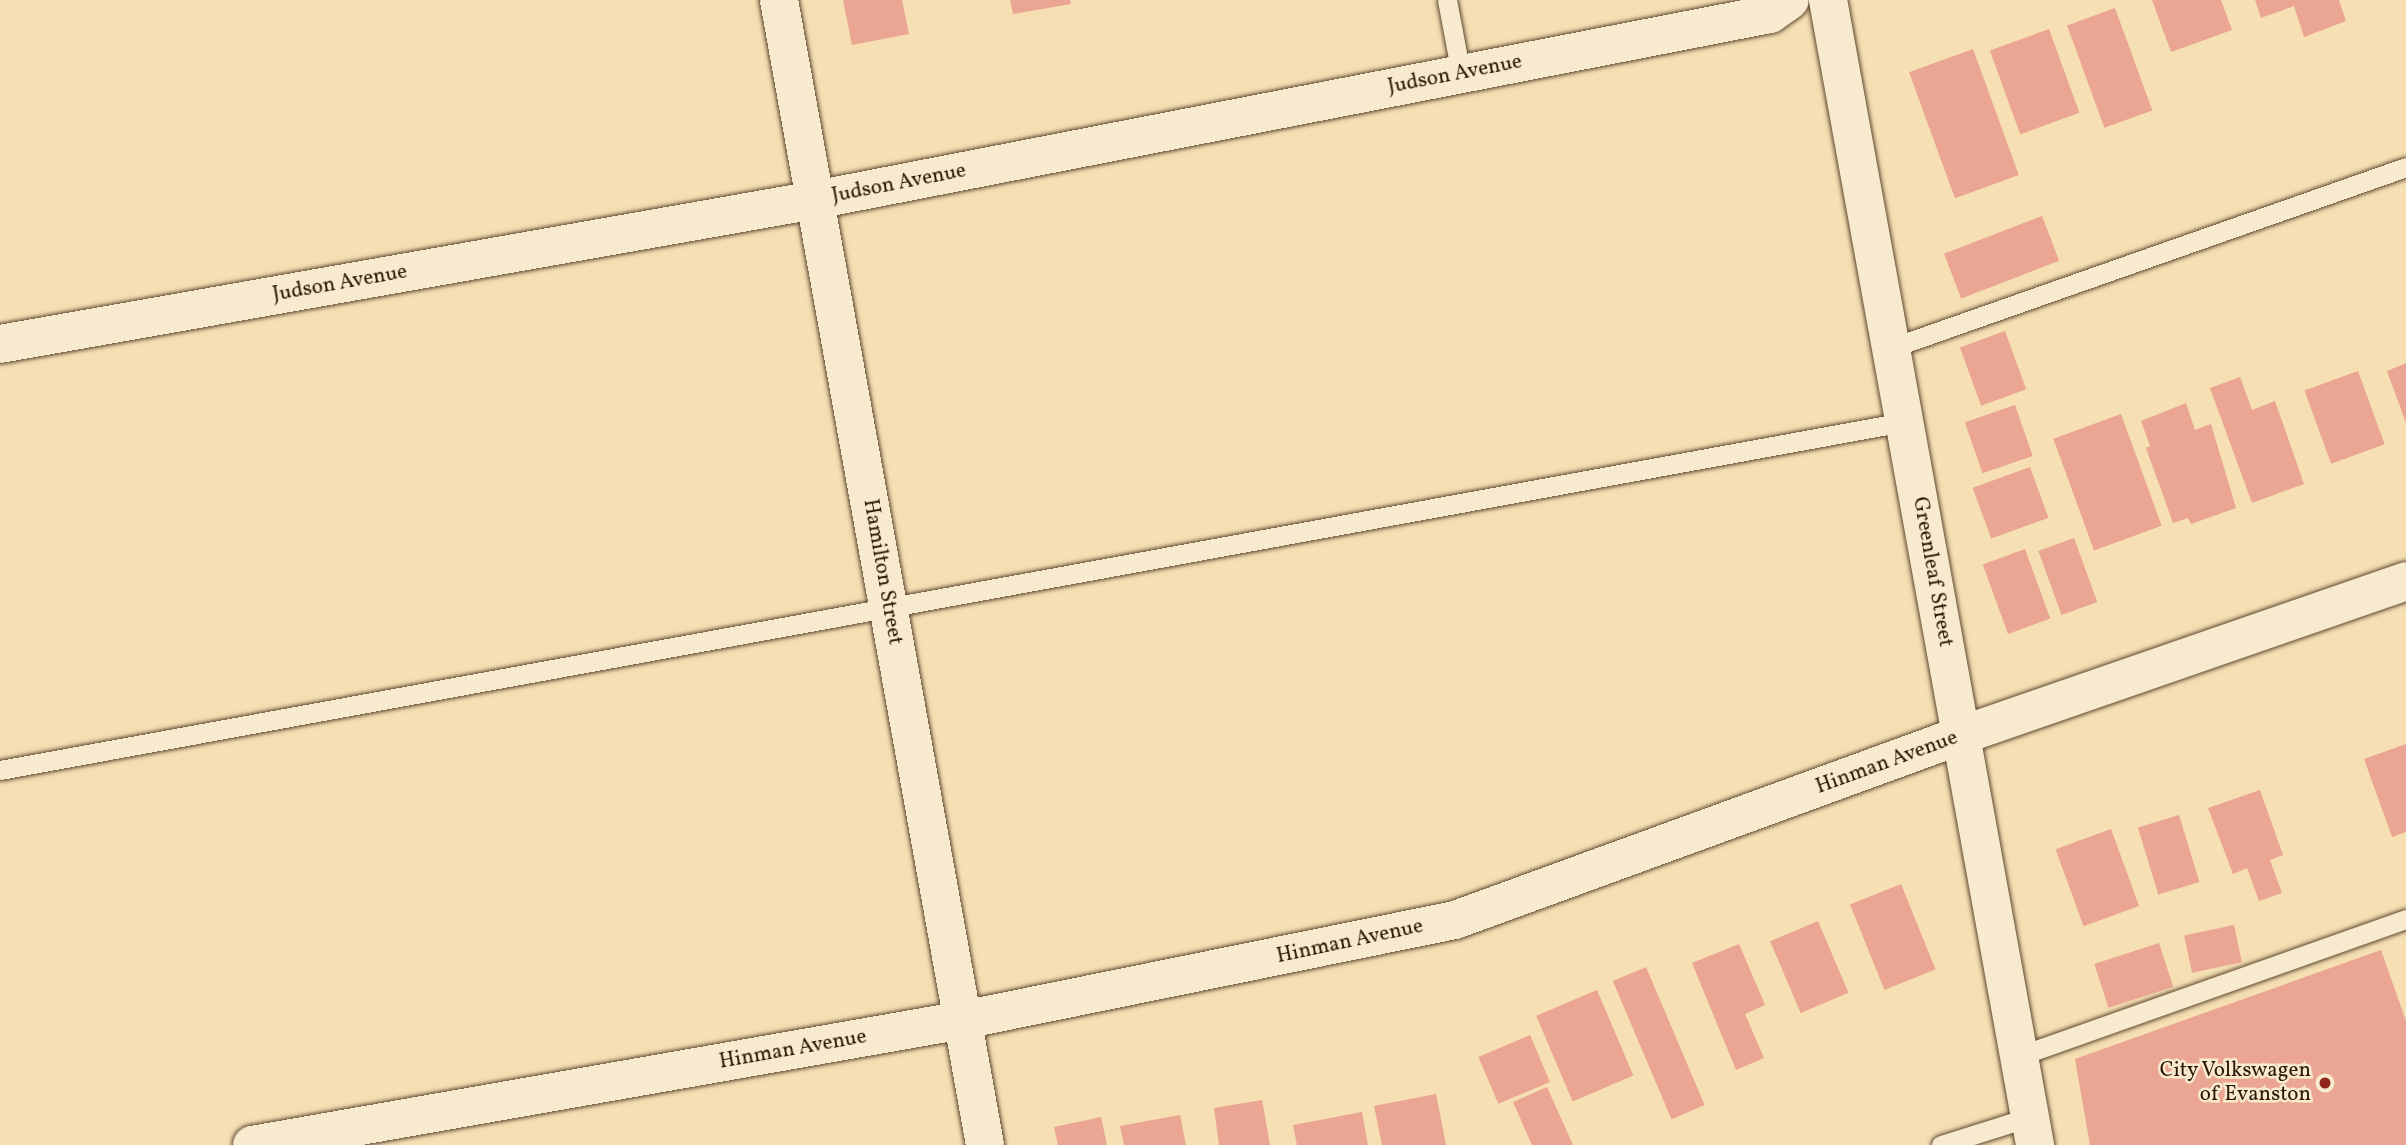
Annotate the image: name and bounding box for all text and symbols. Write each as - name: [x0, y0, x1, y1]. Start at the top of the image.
- street label: Judson Avenue: [1386, 50, 1524, 100]
- street label: Judson Avenue: [830, 159, 968, 209]
- street label: Judson Avenue: [271, 260, 409, 308]
- street label: Greenleaf Street: [1907, 496, 1957, 648]
- street label: Hamilton Street: [857, 497, 907, 647]
- street label: Hinman Avenue: [1813, 726, 1961, 800]
- street label: Hinman Avenue: [1274, 914, 1426, 970]
- street label: Hinman Avenue: [717, 1025, 869, 1075]
- place label: City Volkswagen of Evanston: [2158, 1058, 2311, 1108]
- marker: City Volkswagen of Evanston: [2317, 1075, 2333, 1091]

